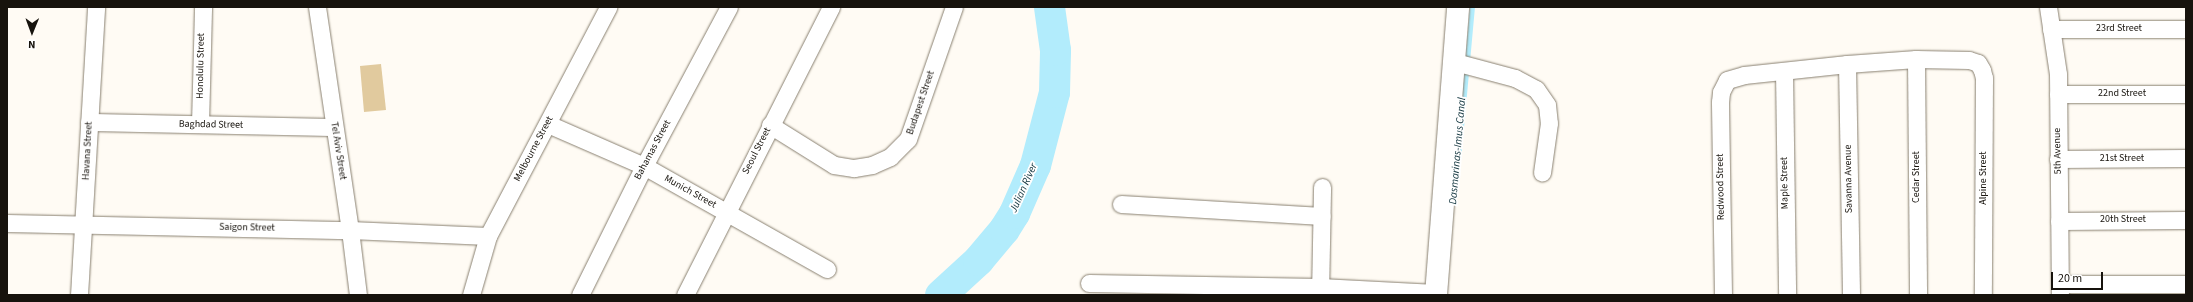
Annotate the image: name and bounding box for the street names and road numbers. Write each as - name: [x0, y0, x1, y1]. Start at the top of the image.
- street label: 23rd Street: [2096, 23, 2142, 35]
- street label: Honolulu Street: [194, 33, 208, 99]
- street label: Budapest Street: [904, 69, 938, 137]
- street label: 22nd Street: [2098, 88, 2146, 100]
- street label: Melbourne Street: [512, 114, 556, 184]
- street label: Baghdad Street: [179, 118, 243, 132]
- street label: Bahamas Street: [632, 118, 674, 182]
- street label: Havana Street: [80, 121, 96, 181]
- street label: Tel Aviv Street: [328, 121, 348, 181]
- street label: Seoul Street: [740, 126, 774, 176]
- street label: 5th Avenue: [2052, 128, 2064, 174]
- street label: Savanna Avenue: [1842, 145, 1856, 213]
- street label: Cedar Street: [1911, 151, 1923, 203]
- street label: Alpine Street: [1978, 151, 1990, 205]
- street label: 21st Street: [2100, 153, 2144, 165]
- street label: Redwood Street: [1714, 154, 1728, 220]
- street label: Maple Street: [1779, 157, 1791, 209]
- street label: Munich Street: [662, 173, 718, 211]
- street label: 20th Street: [2100, 214, 2146, 226]
- street label: Saigon Street: [219, 222, 275, 234]

